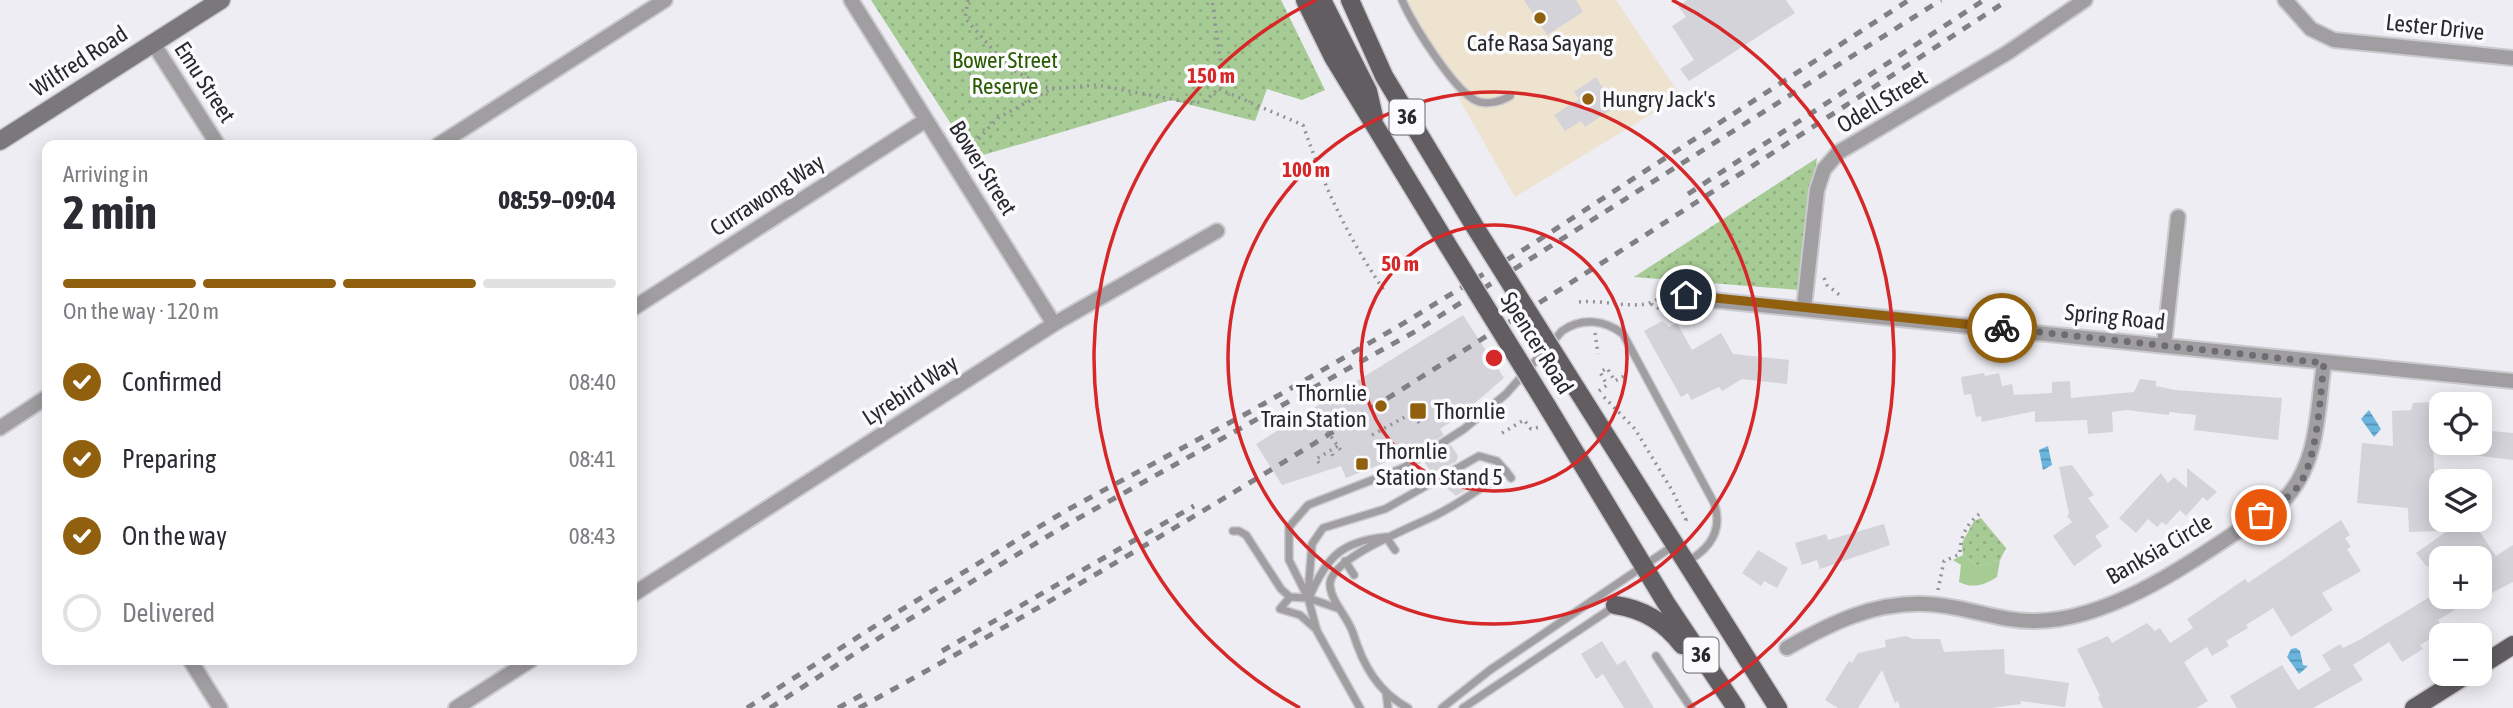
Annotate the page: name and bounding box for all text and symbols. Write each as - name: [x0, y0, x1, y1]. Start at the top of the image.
- street label: Lester Drive: [2384, 9, 2486, 45]
- marker: Cafe Rasa Sayang: [1532, 10, 1548, 26]
- street label: Wilfred Road: [26, 20, 132, 102]
- place label: Cafe Rasa Sayang: [1467, 30, 1613, 56]
- street label: Emu Street: [169, 37, 241, 127]
- park label: Bower Street Reserve: [952, 47, 1058, 99]
- text: 150 m: [1187, 63, 1235, 87]
- street label: Odell Street: [1832, 64, 1932, 138]
- place label: Hungry Jack's: [1602, 86, 1716, 112]
- marker: Hungry Jack's: [1580, 91, 1596, 107]
- road number: 36: [1390, 100, 1424, 134]
- street label: Bower Street: [944, 116, 1022, 220]
- street label: Currawong Way: [705, 149, 829, 241]
- text: 100 m: [1282, 157, 1330, 181]
- text: Arriving in: [63, 161, 149, 187]
- text: 08:59–09:04: [498, 185, 616, 215]
- text: 2 min: [63, 186, 157, 239]
- text: 50 m: [1381, 251, 1419, 275]
- pin: [1656, 265, 1716, 325]
- icon: home: [1667, 276, 1705, 314]
- street label: Spencer Road: [1496, 287, 1578, 399]
- courier: [1967, 293, 2037, 363]
- text: On the way · 120 m: [63, 298, 219, 324]
- street label: Spring Road: [2064, 299, 2166, 335]
- icon: bike: [1983, 309, 2021, 347]
- centre of rings: [1482, 346, 1506, 370]
- street label: Lyrebird Way: [858, 350, 962, 430]
- icon: check: [63, 363, 101, 401]
- text: Confirmed: [122, 367, 222, 397]
- text: 08:40: [569, 369, 616, 395]
- place label: Thornlie Train Station: [1261, 380, 1367, 432]
- map controls: [2429, 392, 2492, 686]
- button: locate: [2429, 392, 2492, 455]
- marker: Thornlie Train Station: [1373, 398, 1389, 414]
- place label: Thornlie: [1434, 398, 1505, 424]
- marker: Thornlie: [1408, 401, 1428, 421]
- place label: Thornlie Station Stand 5: [1376, 438, 1503, 490]
- icon: check: [63, 440, 101, 478]
- text: Preparing: [122, 444, 216, 474]
- text: 08:41: [569, 446, 616, 472]
- marker: Thornlie Station Stand 5: [1354, 456, 1370, 472]
- button: layers: [2429, 469, 2492, 532]
- pin: [2231, 485, 2291, 545]
- icon: bag: [2242, 496, 2280, 534]
- street label: Banksia Circle: [2102, 508, 2216, 590]
- icon: check: [63, 517, 101, 555]
- text: On the way: [122, 521, 227, 551]
- text: 08:43: [569, 523, 616, 549]
- button: +: [2429, 546, 2492, 609]
- text: Delivered: [122, 598, 215, 628]
- button: −: [2429, 623, 2492, 686]
- road number: 36: [1684, 638, 1718, 672]

